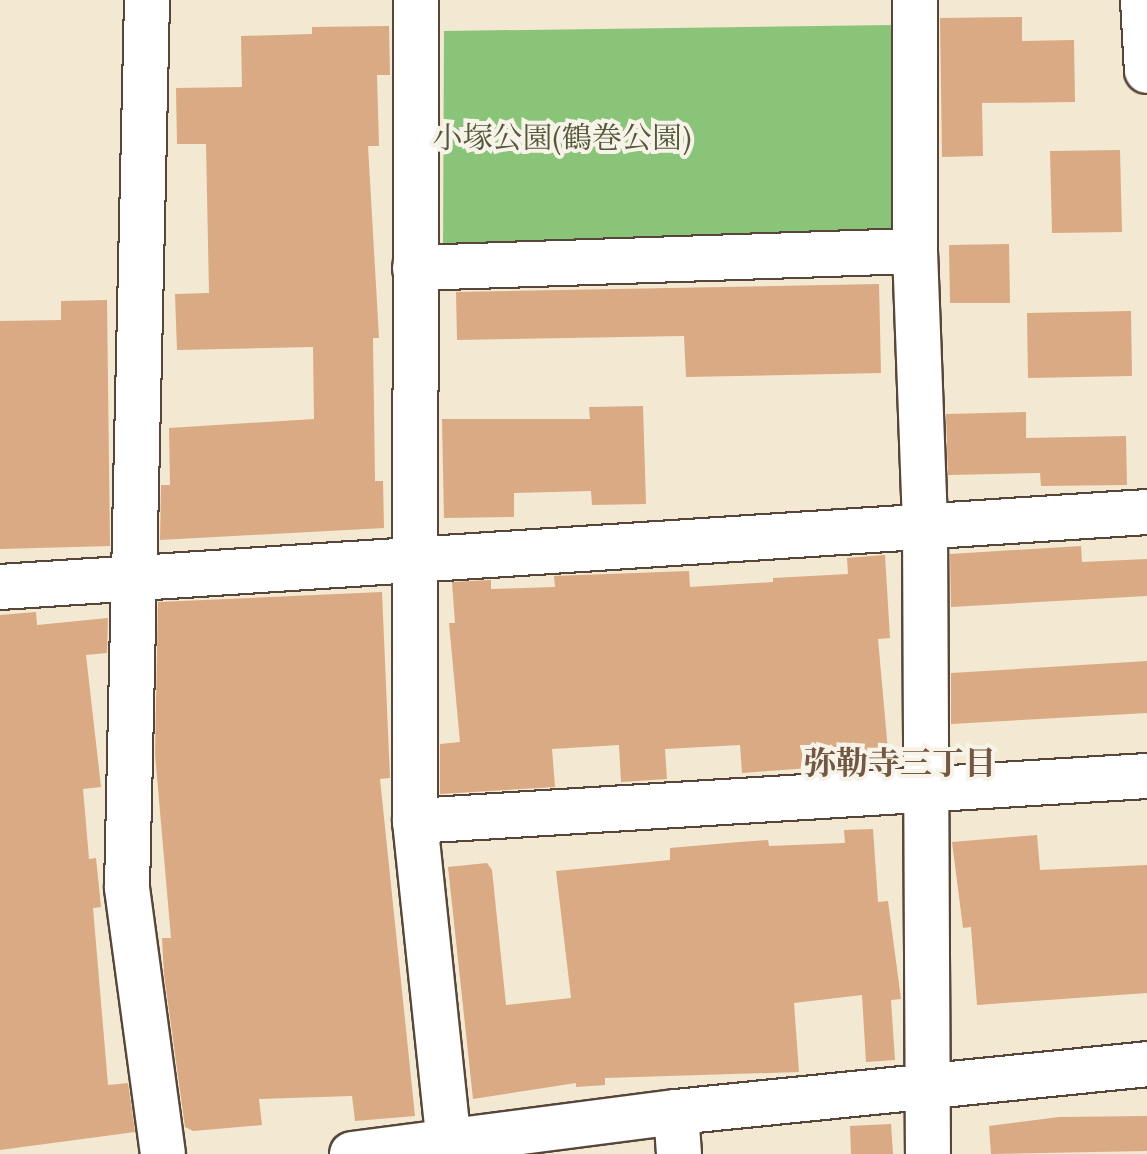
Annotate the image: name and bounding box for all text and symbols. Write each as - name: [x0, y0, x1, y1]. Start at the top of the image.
- park label: 小塚公園(鶴巻公園): [433, 120, 691, 156]
- district label: 弥勒寺三丁目: [804, 744, 996, 782]

